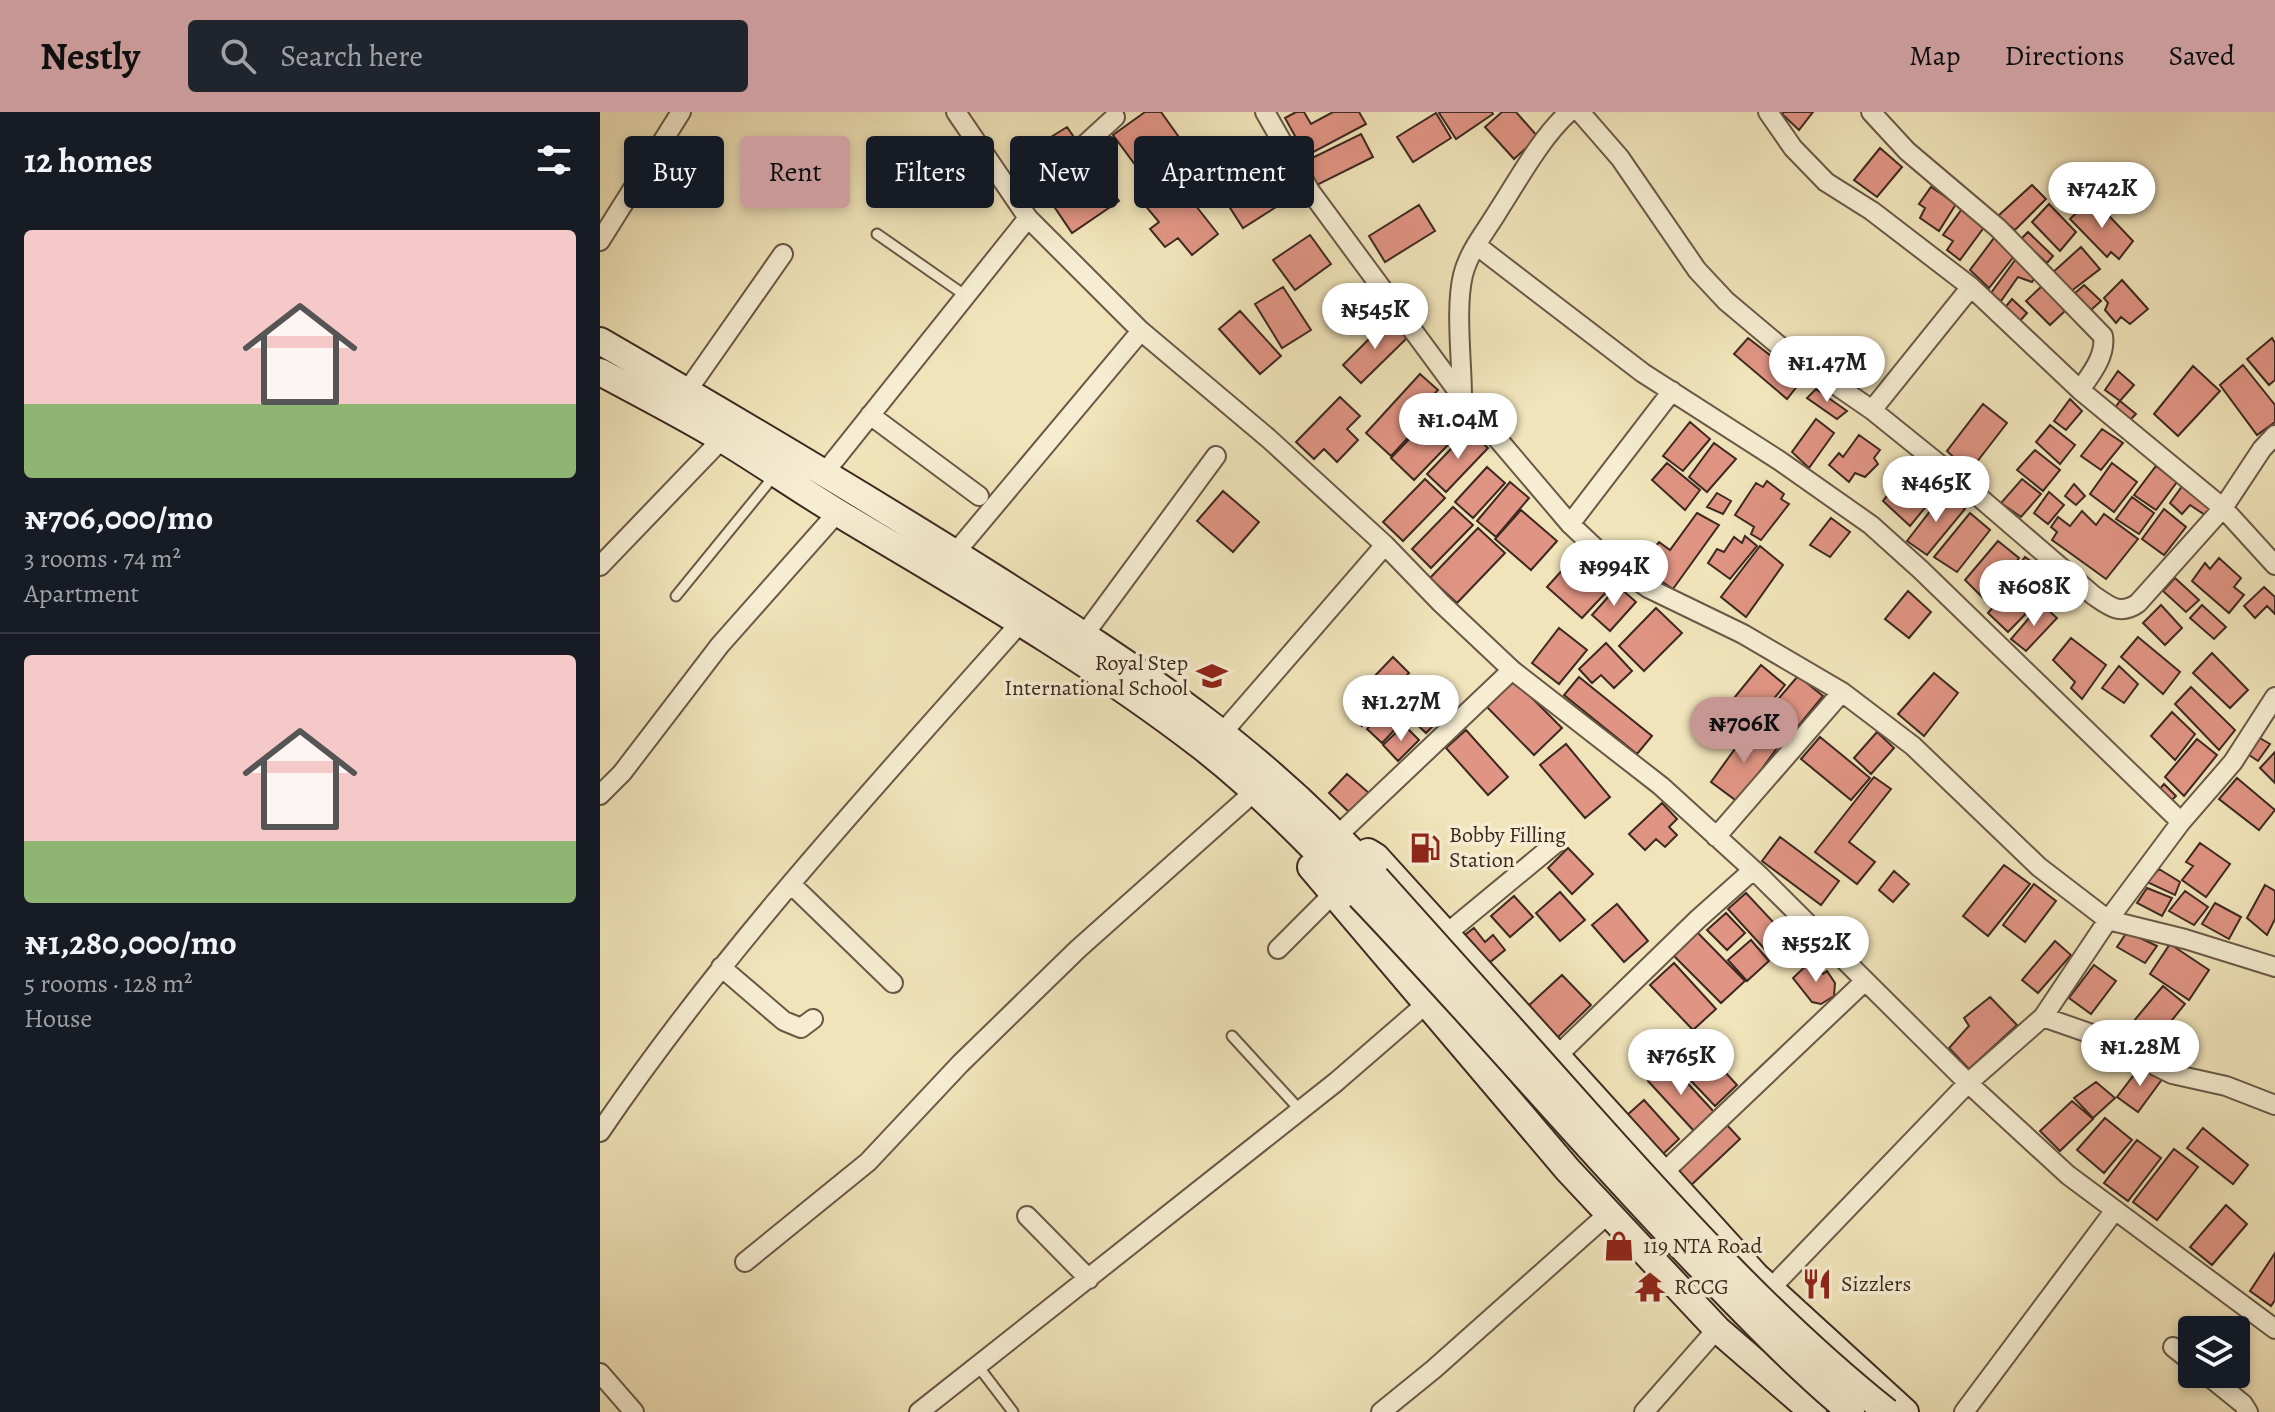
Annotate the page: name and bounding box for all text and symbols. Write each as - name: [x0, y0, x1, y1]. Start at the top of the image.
- search box: [188, 20, 748, 92]
- text: Nestly: [40, 30, 140, 82]
- icon: search: [216, 34, 260, 78]
- text: Search here: [280, 36, 423, 76]
- text: Map: [1909, 37, 1960, 75]
- text: Directions: [2004, 37, 2125, 75]
- text: Saved: [2169, 37, 2235, 75]
- chip: Buy: [624, 136, 724, 208]
- chip: Rent: [740, 136, 850, 208]
- chip: Filters: [866, 136, 994, 208]
- chip: New: [1010, 136, 1118, 208]
- chip: Apartment: [1134, 136, 1314, 208]
- text: 12 homes: [24, 137, 153, 184]
- icon: filters: [532, 138, 576, 182]
- pin: ₦742K: [2046, 162, 2158, 230]
- text: ₦742K: [2066, 170, 2138, 205]
- icon: home: [228, 282, 372, 426]
- pin: ₦545K: [1319, 283, 1431, 351]
- text: ₦545K: [1340, 291, 1410, 326]
- pin: ₦1.47M: [1762, 336, 1892, 404]
- text: ₦1.47M: [1787, 344, 1867, 379]
- pin: ₦1.04M: [1393, 393, 1523, 461]
- text: ₦1.04M: [1417, 401, 1499, 436]
- pin: ₦465K: [1880, 456, 1992, 524]
- text: ₦465K: [1901, 464, 1971, 499]
- text: ₦706,000/mo: [24, 494, 213, 541]
- pin: ₦994K: [1558, 540, 1670, 608]
- text: 3 rooms · 74 m²: [24, 541, 181, 576]
- text: ₦994K: [1578, 548, 1650, 583]
- pin: ₦608K: [1978, 560, 2090, 628]
- text: ₦608K: [1997, 568, 2071, 603]
- text: Apartment: [24, 576, 139, 611]
- place label: Royal Step International School: [1004, 648, 1188, 703]
- school or university icon: Royal Step International School: [1195, 659, 1229, 693]
- pin: ₦1.27M: [1336, 675, 1466, 743]
- text: ₦1.27M: [1361, 683, 1441, 718]
- pin: ₦706K: [1688, 697, 1800, 765]
- text: ₦706K: [1708, 705, 1780, 740]
- icon: home: [228, 707, 372, 851]
- place label: Bobby Filling Station: [1449, 820, 1566, 875]
- fuel station icon: Bobby Filling Station: [1408, 831, 1442, 865]
- pin: ₦552K: [1760, 916, 1872, 984]
- text: ₦1,280,000/mo: [24, 919, 237, 966]
- text: ₦552K: [1781, 924, 1851, 959]
- text: 5 rooms · 128 m²: [24, 966, 193, 1001]
- text: House: [24, 1001, 92, 1036]
- pin: ₦1.28M: [2075, 1020, 2205, 1088]
- text: ₦1.28M: [2099, 1028, 2181, 1063]
- pin: ₦765K: [1625, 1029, 1737, 1097]
- text: ₦765K: [1646, 1037, 1716, 1072]
- shop icon: 119 NTA Road: [1602, 1229, 1636, 1263]
- place label: 119 NTA Road: [1643, 1231, 1762, 1261]
- restaurant icon: Sizzlers: [1800, 1267, 1834, 1301]
- place label: Sizzlers: [1841, 1269, 1911, 1299]
- temple icon: RCCG: [1633, 1270, 1667, 1304]
- place label: RCCG: [1674, 1272, 1729, 1302]
- map controls: [2178, 1316, 2250, 1388]
- button: layers: [2178, 1316, 2250, 1388]

